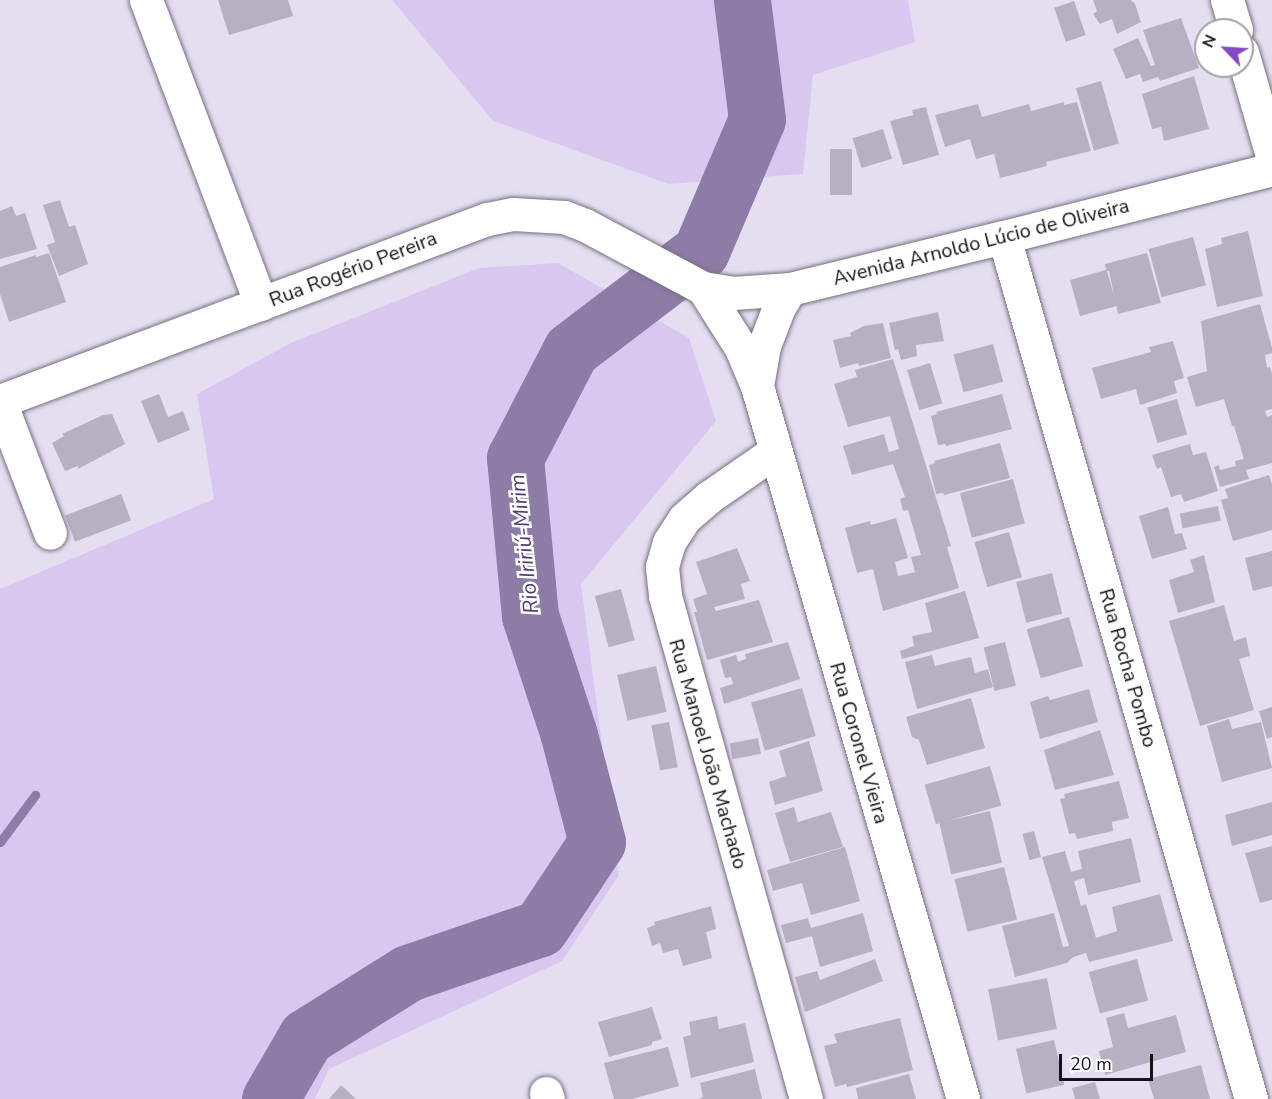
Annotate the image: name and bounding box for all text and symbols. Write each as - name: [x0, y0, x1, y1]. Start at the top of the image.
- north arrow: [1194, 18, 1254, 78]
- text: N: [1197, 31, 1222, 51]
- street label: Avenida Arnoldo Lúcio de Oliveira: [830, 194, 1132, 290]
- street label: Rua Rogério Pereira: [266, 226, 440, 312]
- water label: Rio Iririú-Mirim: [504, 473, 544, 615]
- street label: Rua Rocha Pombo: [1094, 586, 1162, 750]
- street label: Rua Manoel João Machado: [664, 636, 752, 872]
- street label: Rua Coronel Vieira: [824, 660, 894, 826]
- scale bar: [1062, 1042, 1156, 1080]
- text: 20 m: [1070, 1052, 1112, 1076]

